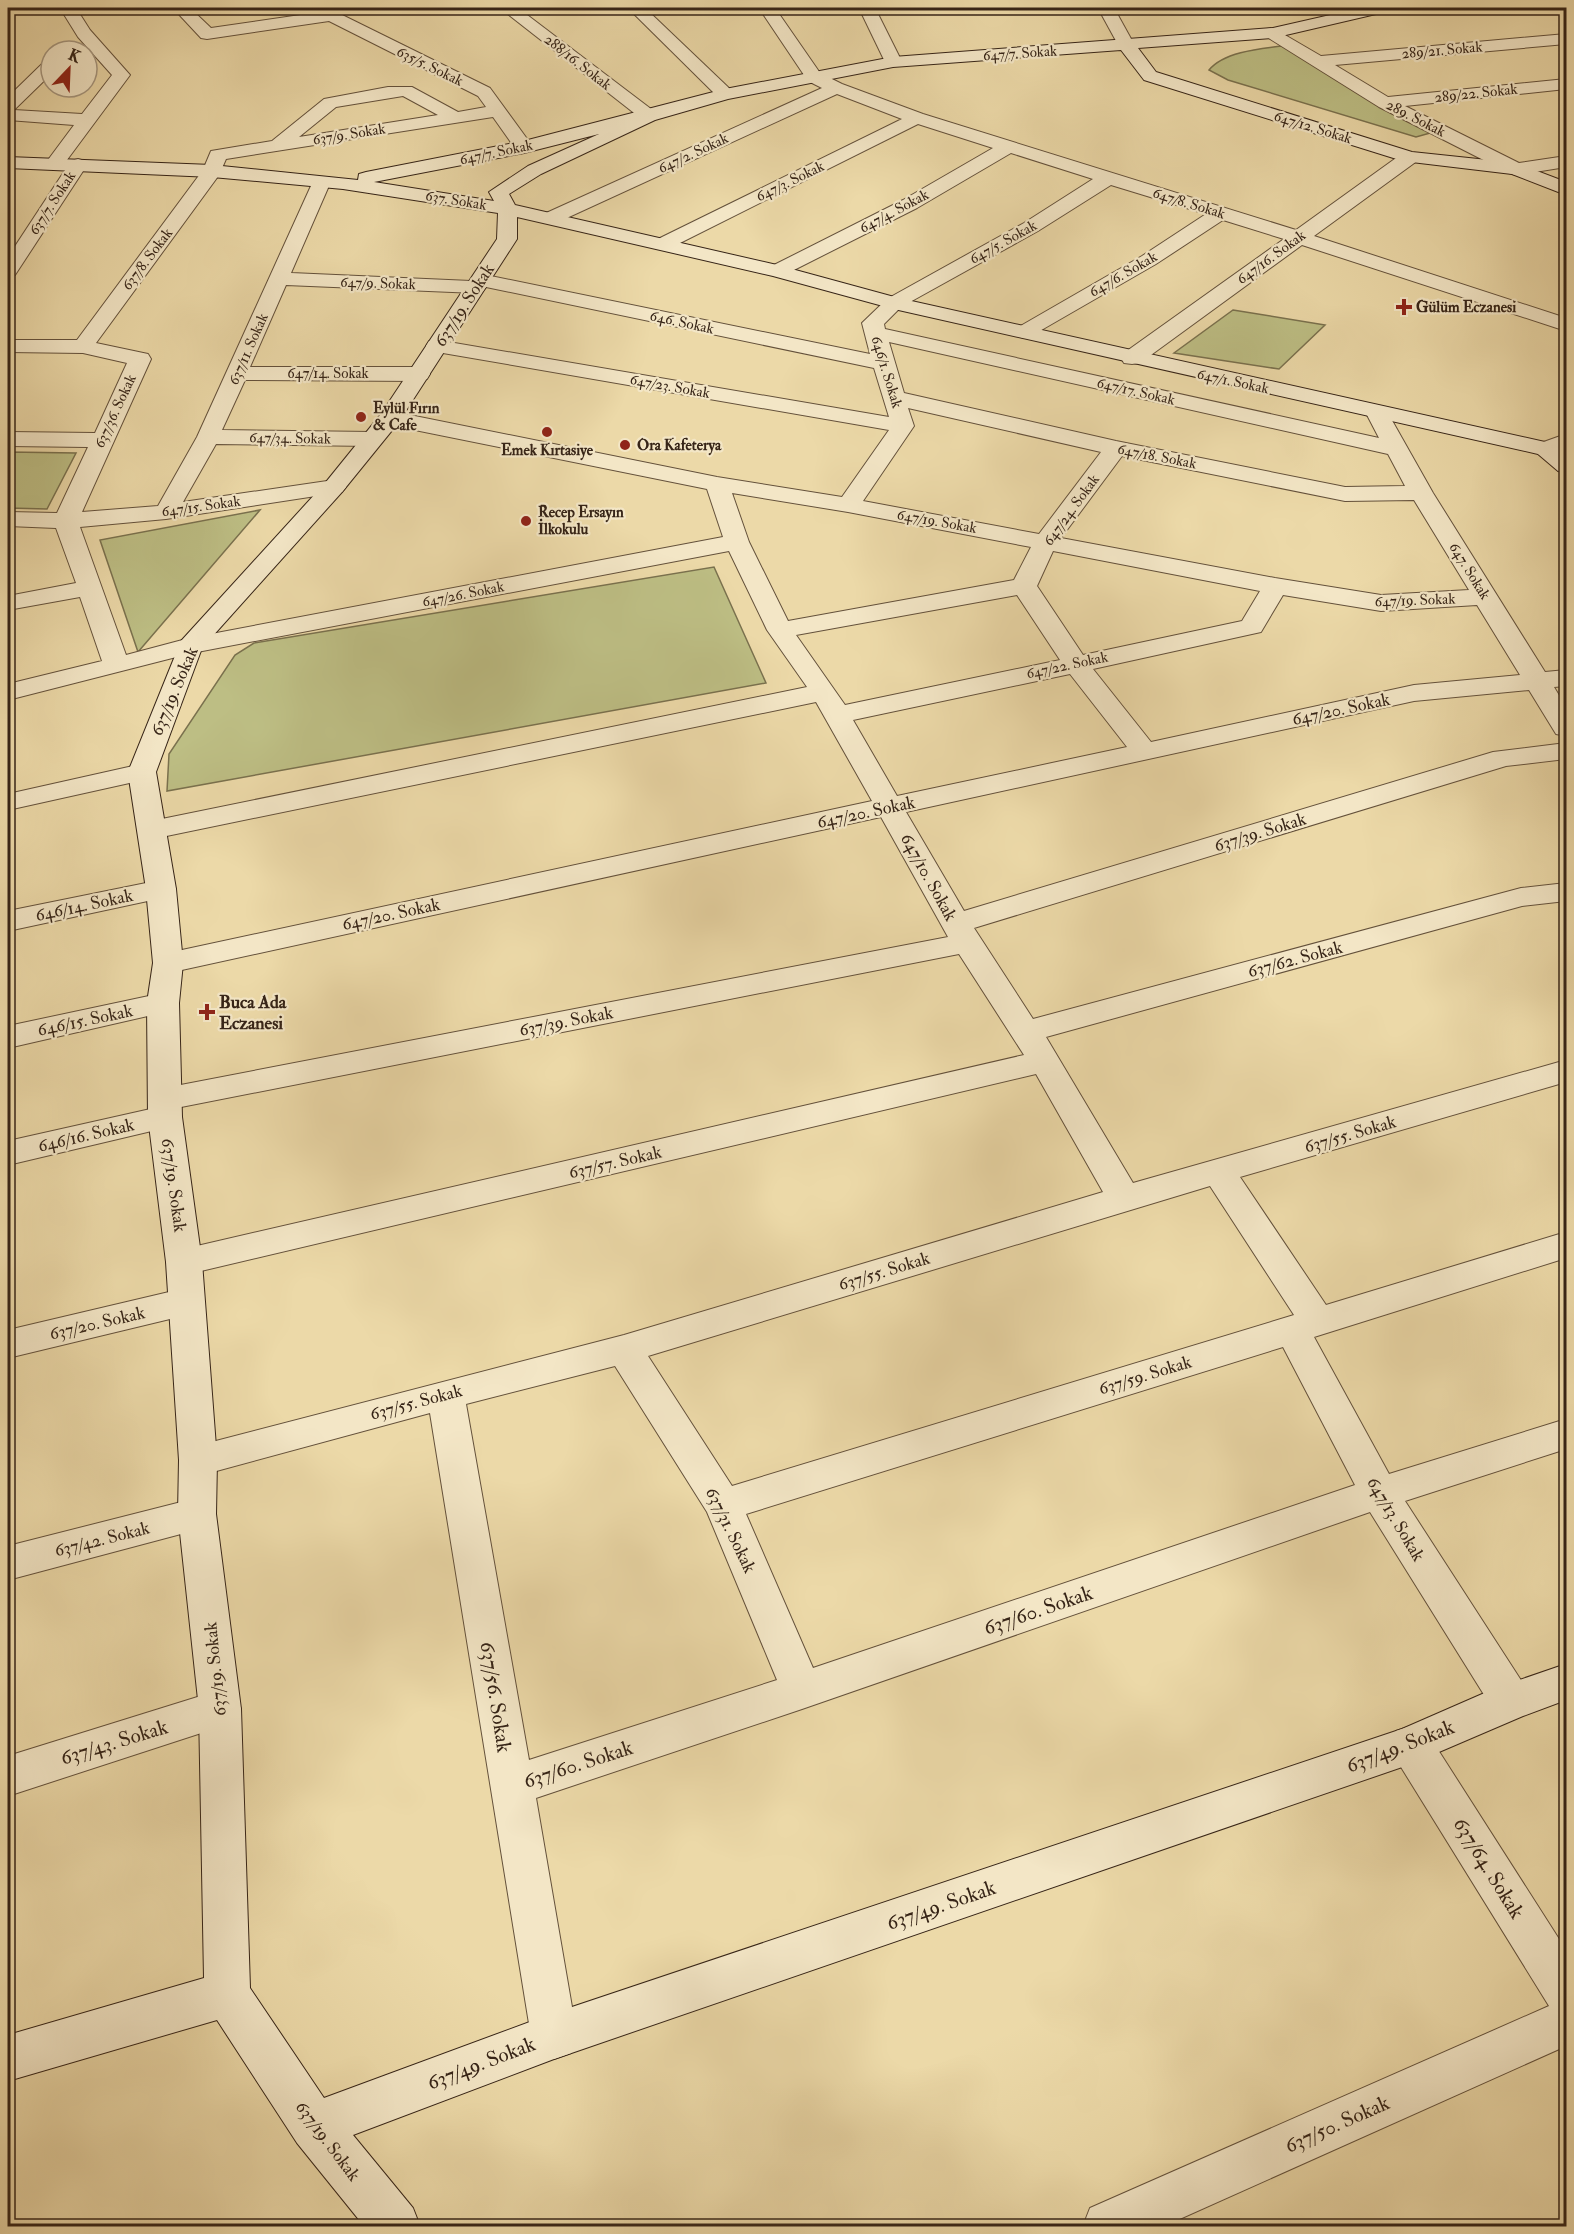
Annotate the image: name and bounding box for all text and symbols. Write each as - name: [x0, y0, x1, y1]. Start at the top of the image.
- street label: 288/16. Sokak: [540, 30, 615, 95]
- street label: 289/21. Sokak: [1401, 37, 1483, 63]
- north arrow: [39, 39, 99, 99]
- street label: 647/7. Sokak: [982, 41, 1058, 66]
- street label: 635/5. Sokak: [393, 42, 466, 91]
- text: K: [65, 45, 84, 68]
- street label: 289/22. Sokak: [1434, 80, 1519, 107]
- street label: 289. Sokak: [1383, 95, 1449, 142]
- street label: 647/12. Sokak: [1271, 107, 1354, 148]
- street label: 637/9. Sokak: [311, 119, 387, 150]
- street label: 647/2. Sokak: [655, 129, 731, 178]
- street label: 647/7. Sokak: [458, 135, 534, 170]
- street label: 647/3. Sokak: [753, 157, 827, 206]
- street label: 637/7. Sokak: [25, 168, 80, 239]
- street label: 647/8. Sokak: [1150, 183, 1228, 224]
- street label: 647/4. Sokak: [856, 185, 932, 238]
- street label: 637. Sokak: [424, 186, 488, 215]
- street label: 647/5. Sokak: [966, 216, 1040, 269]
- street label: 637/8. Sokak: [118, 224, 177, 294]
- street label: 647/16. Sokak: [1233, 226, 1310, 289]
- street label: 647/6. Sokak: [1086, 247, 1161, 302]
- street label: 637/19. Sokak: [429, 259, 500, 351]
- street label: 647/9. Sokak: [340, 273, 416, 294]
- place label: Gülüm Eczanesi: [1416, 298, 1516, 317]
- marker: Gülüm Eczanesi: [1397, 300, 1411, 314]
- street label: 646. Sokak: [648, 306, 716, 339]
- street label: 637/11. Sokak: [224, 310, 273, 388]
- street label: 646/1. Sokak: [867, 334, 906, 411]
- street label: 647/14. Sokak: [287, 364, 369, 383]
- street label: 647/1. Sokak: [1195, 365, 1271, 398]
- street label: 647/23. Sokak: [628, 370, 712, 403]
- street label: 637/36. Sokak: [90, 371, 141, 451]
- street label: 647/17. Sokak: [1095, 373, 1177, 410]
- place label: Eylül Fırın & Cafe: [373, 399, 440, 435]
- marker: Eylül Fırın & Cafe: [354, 410, 368, 424]
- marker: Emek Kırtasiye: [540, 425, 554, 439]
- street label: 647/34. Sokak: [249, 428, 331, 449]
- place label: Ora Kafeterya: [637, 436, 722, 456]
- marker: Ora Kafeterya: [618, 438, 632, 452]
- street label: 647/18. Sokak: [1116, 440, 1198, 473]
- place label: Emek Kırtasiye: [501, 441, 594, 461]
- street label: 647/24. Sokak: [1039, 471, 1104, 550]
- street label: 647/15. Sokak: [160, 492, 242, 521]
- place label: Recep Ersayın İlkokulu: [538, 503, 624, 539]
- street label: 647/19. Sokak: [895, 505, 978, 538]
- marker: Recep Ersayın İlkokulu: [519, 514, 533, 528]
- street label: 647. Sokak: [1445, 539, 1495, 603]
- street label: 647/26. Sokak: [421, 577, 506, 612]
- street label: 647/19. Sokak: [1374, 590, 1456, 611]
- street label: 637/19. Sokak: [145, 643, 204, 739]
- street label: 647/22. Sokak: [1024, 648, 1110, 683]
- street label: 647/20. Sokak: [1290, 688, 1393, 731]
- street label: 647/20. Sokak: [815, 791, 918, 834]
- street label: 637/39. Sokak: [1211, 807, 1309, 857]
- street label: 647/10. Sokak: [895, 829, 962, 926]
- street label: 646/14. Sokak: [33, 884, 135, 927]
- street label: 647/20. Sokak: [340, 893, 443, 936]
- street label: 637/62. Sokak: [1245, 936, 1345, 983]
- place label: Buca Ada Eczanesi: [219, 991, 287, 1035]
- street label: 646/15. Sokak: [35, 999, 135, 1042]
- street label: 637/39. Sokak: [517, 1001, 615, 1042]
- marker: Buca Ada Eczanesi: [200, 1005, 214, 1019]
- street label: 637/55. Sokak: [1302, 1110, 1399, 1159]
- street label: 646/16. Sokak: [36, 1113, 137, 1158]
- street label: 637/19. Sokak: [156, 1137, 192, 1234]
- street label: 637/57. Sokak: [566, 1141, 664, 1184]
- street label: 637/55. Sokak: [836, 1247, 933, 1296]
- street label: 637/20. Sokak: [47, 1301, 148, 1346]
- street label: 637/59. Sokak: [1096, 1350, 1195, 1401]
- street label: 637/55. Sokak: [367, 1379, 465, 1426]
- street label: 647/13. Sokak: [1361, 1473, 1430, 1566]
- street label: 637/31. Sokak: [700, 1484, 761, 1577]
- street label: 637/42. Sokak: [52, 1516, 153, 1562]
- street label: 637/60. Sokak: [980, 1579, 1096, 1642]
- street label: 637/19. Sokak: [199, 1620, 232, 1717]
- street label: 637/56. Sokak: [473, 1640, 518, 1755]
- street label: 637/43. Sokak: [57, 1713, 171, 1772]
- street label: 637/49. Sokak: [1342, 1713, 1458, 1779]
- street label: 637/60. Sokak: [520, 1734, 636, 1795]
- street label: 637/64. Sokak: [1447, 1813, 1530, 1924]
- street label: 637/49. Sokak: [883, 1874, 999, 1937]
- street label: 637/49. Sokak: [423, 2030, 539, 2096]
- street label: 637/50. Sokak: [1281, 2089, 1394, 2160]
- street label: 637/19. Sokak: [290, 2097, 365, 2186]

